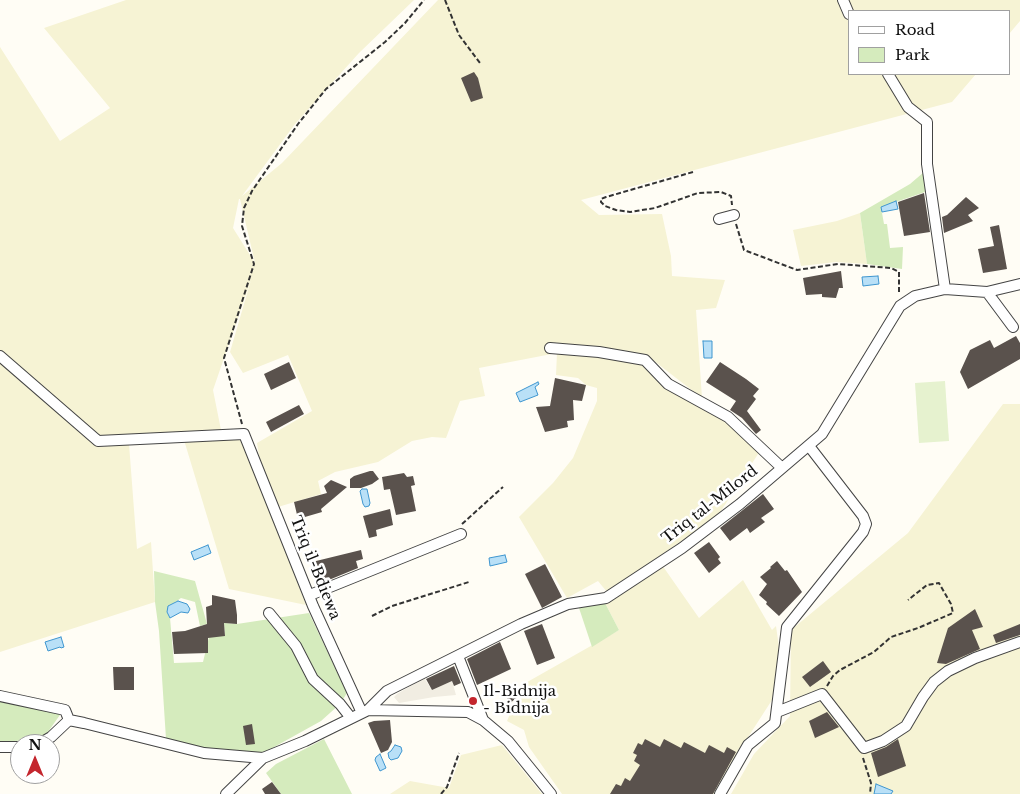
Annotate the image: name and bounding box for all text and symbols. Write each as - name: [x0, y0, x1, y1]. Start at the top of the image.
- legend: [848, 10, 1010, 75]
- text: Road: [895, 20, 935, 39]
- text: Park: [895, 45, 930, 64]
- street label: Triq tal-Milord: [659, 462, 761, 548]
- street label: Triq il-Bdiewa: [286, 514, 344, 622]
- place label: Il-Bidnija - Bidnija: [483, 683, 556, 718]
- marker: Il-Bidnija - Bidnija: [467, 695, 479, 707]
- north arrow: [10, 734, 60, 784]
- text: N: [28, 736, 42, 754]

